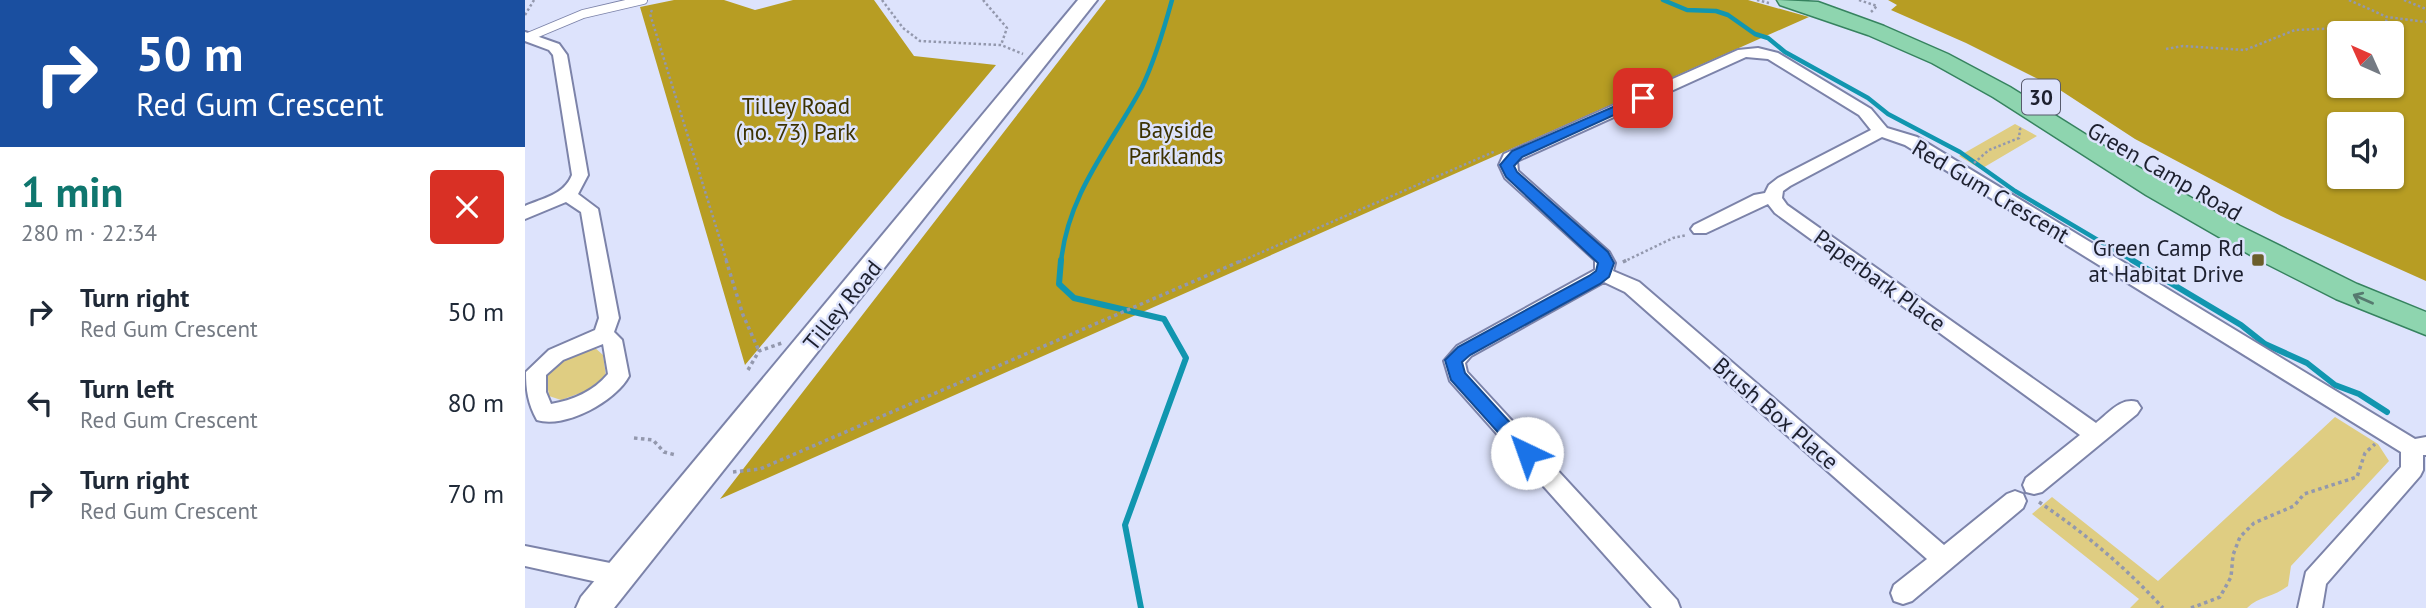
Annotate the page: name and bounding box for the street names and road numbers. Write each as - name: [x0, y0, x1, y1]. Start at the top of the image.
- road number: 30: [2022, 80, 2060, 114]
- street label: Green Camp Road: [2082, 115, 2248, 227]
- street label: Red Gum Crescent: [1907, 133, 2075, 249]
- street label: Paperbark Place: [1808, 222, 1952, 338]
- street label: Tilley Road: [797, 254, 887, 356]
- street label: Brush Box Place: [1707, 351, 1845, 475]

